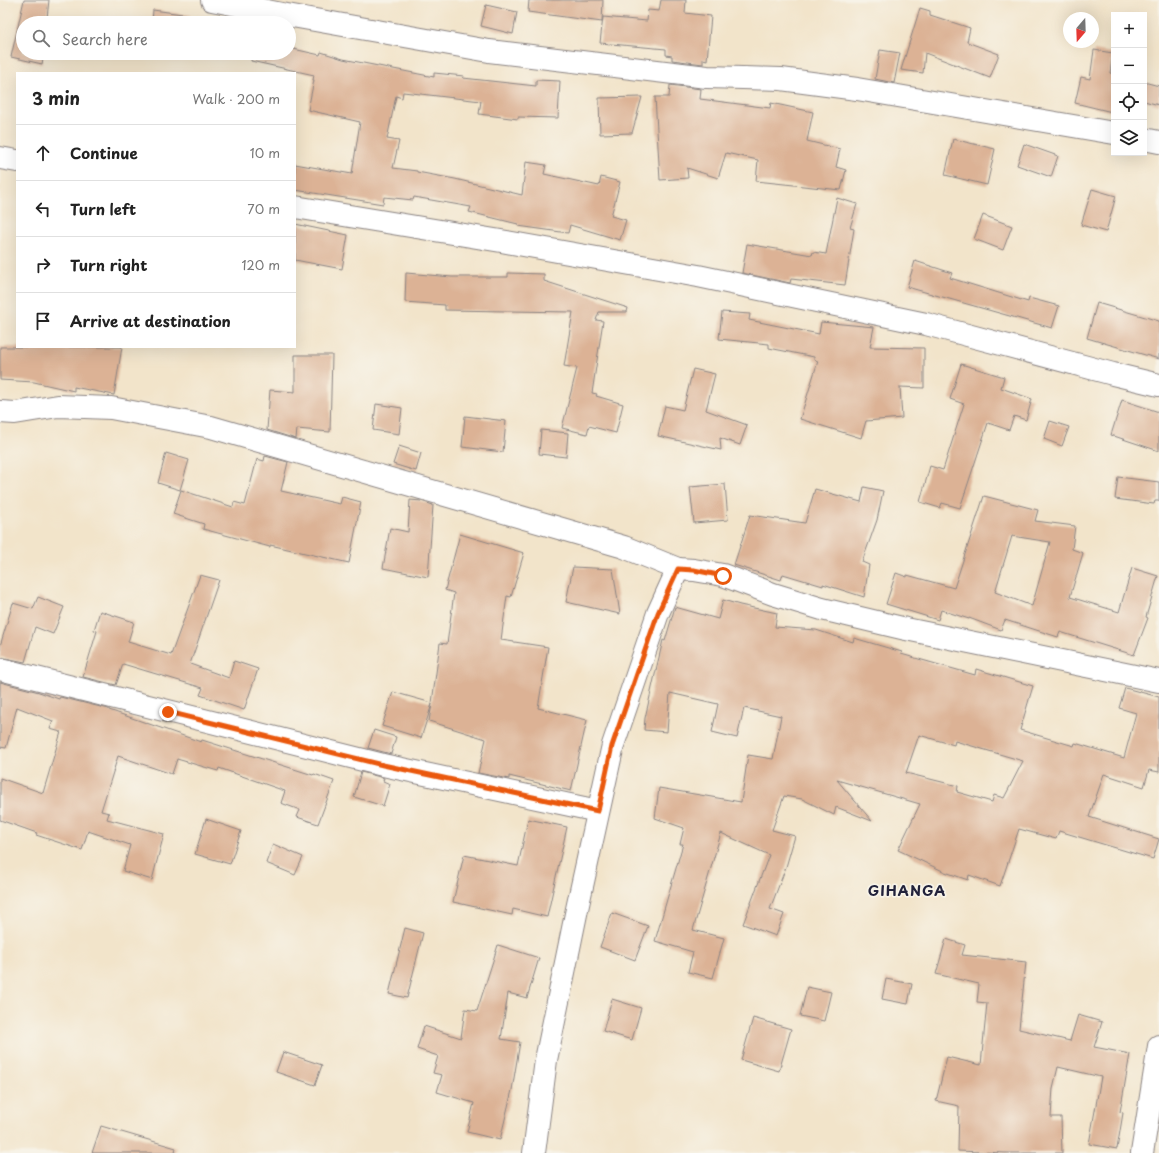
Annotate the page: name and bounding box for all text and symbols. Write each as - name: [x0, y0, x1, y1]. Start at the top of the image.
- north arrow: [1063, 12, 1099, 48]
- map controls: [1111, 12, 1147, 156]
- button: +: [1111, 12, 1147, 48]
- search box: [16, 16, 296, 60]
- icon: search: [30, 27, 52, 49]
- text: Search here: [62, 27, 148, 50]
- button: −: [1111, 48, 1147, 84]
- button: locate: [1111, 84, 1147, 120]
- text: 3 min: [32, 85, 80, 111]
- text: Walk · 200 m: [192, 89, 280, 108]
- button: layers: [1111, 120, 1147, 156]
- text: Continue: [70, 141, 138, 164]
- icon: ahead: [32, 142, 54, 164]
- text: 10 m: [250, 143, 280, 162]
- text: Turn left: [70, 197, 136, 220]
- icon: left: [32, 198, 54, 220]
- text: 70 m: [247, 199, 280, 218]
- text: Turn right: [70, 253, 147, 276]
- icon: right: [32, 254, 54, 276]
- text: 120 m: [241, 255, 280, 274]
- text: Arrive at destination: [70, 309, 231, 332]
- icon: arrive: [32, 310, 54, 332]
- route start: [714, 567, 732, 585]
- route end: [159, 703, 177, 721]
- district label: GIHANGA: [868, 880, 946, 901]

